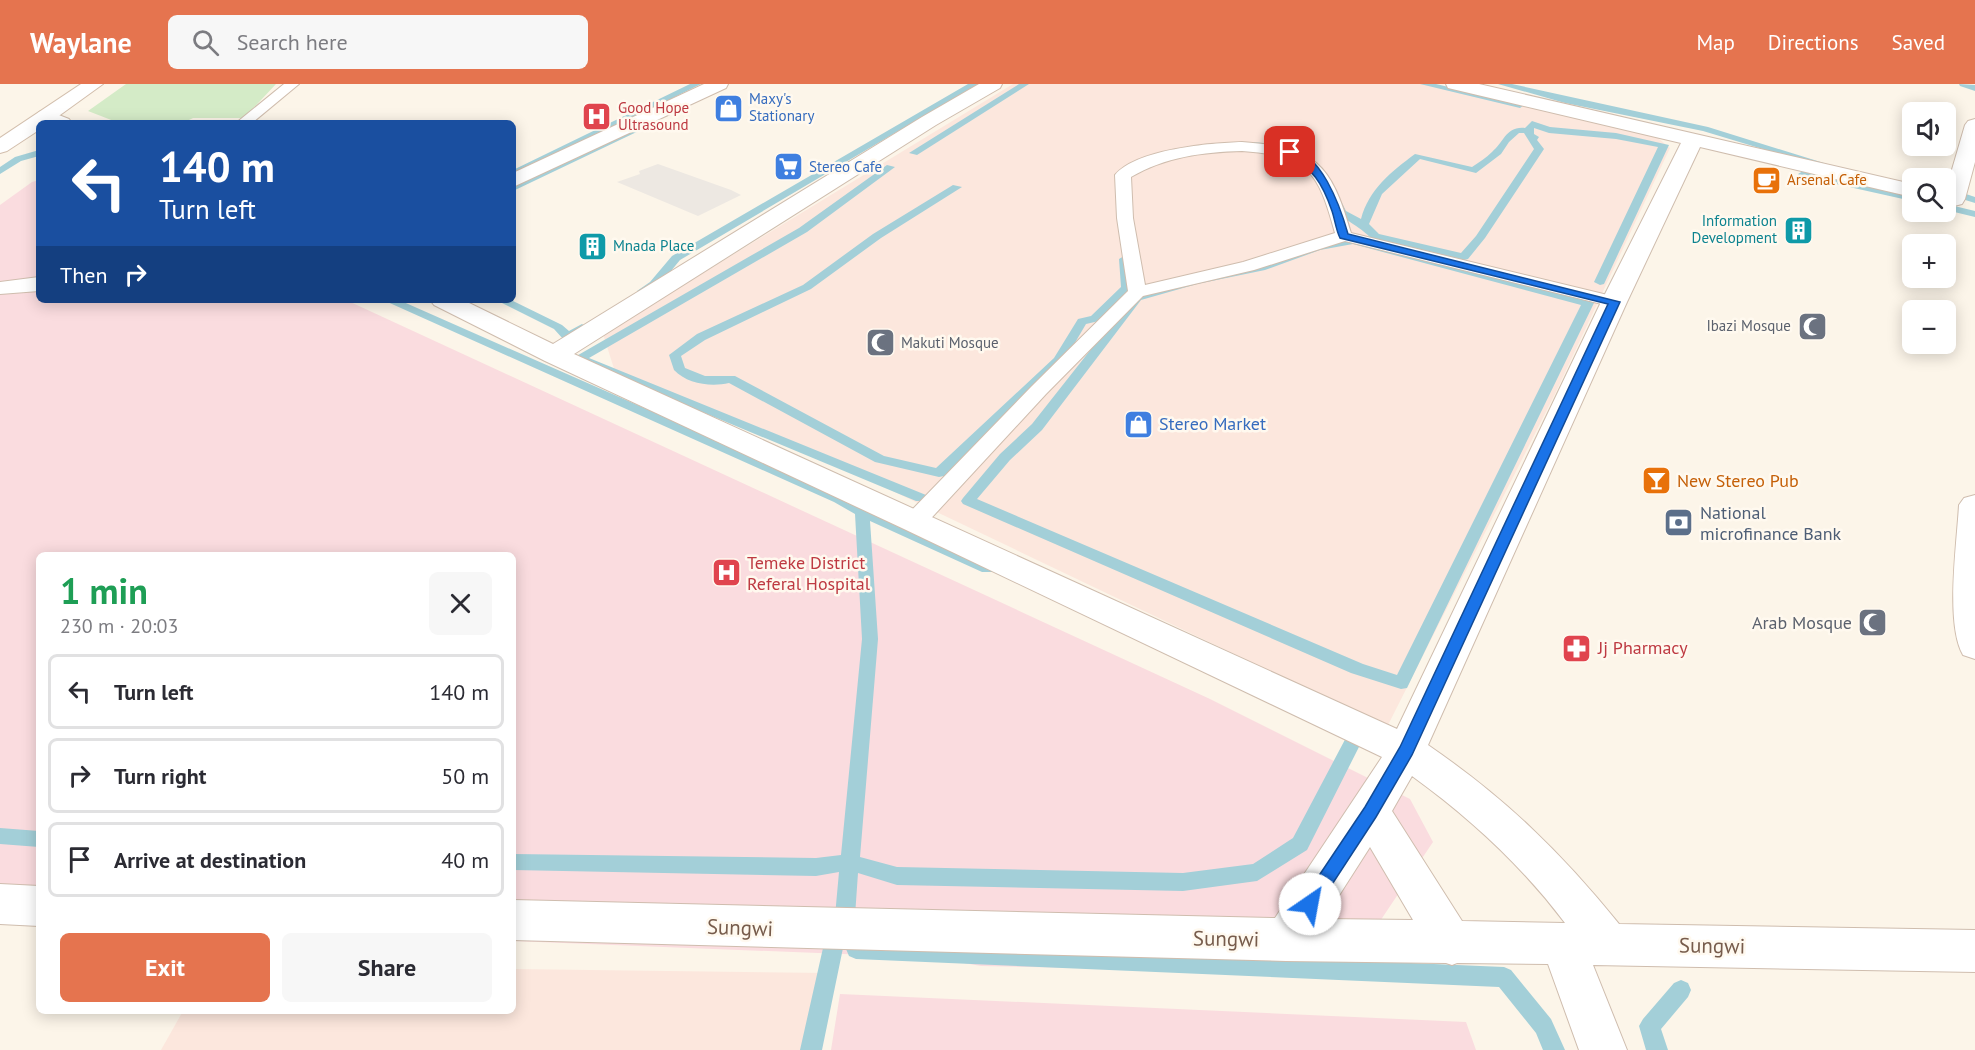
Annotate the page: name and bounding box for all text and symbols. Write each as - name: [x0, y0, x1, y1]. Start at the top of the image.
- search box: [168, 15, 588, 69]
- text: Waylane: [30, 24, 132, 61]
- icon: search: [189, 26, 222, 59]
- text: Search here: [237, 28, 348, 56]
- text: Map: [1696, 29, 1735, 56]
- text: Directions: [1768, 29, 1859, 56]
- text: Saved: [1892, 29, 1945, 56]
- place label: Maxy's Stationary: [749, 89, 814, 125]
- shop icon: Maxy's Stationary: [712, 92, 744, 124]
- place label: Good Hope Ultrasound: [618, 98, 689, 134]
- hospital icon: Good Hope Ultrasound: [581, 101, 613, 133]
- map controls: [1902, 102, 1956, 354]
- button: sound: [1902, 102, 1956, 156]
- pin: [1264, 126, 1315, 177]
- icon: arrive: [1273, 135, 1306, 168]
- text: 140 m: [159, 139, 275, 194]
- icon: left: [60, 144, 138, 222]
- supermarket icon: Stereo Cafe: [772, 151, 804, 183]
- place label: Stereo Cafe: [809, 157, 882, 176]
- cafe icon: Arsenal Cafe: [1750, 164, 1782, 196]
- button: search: [1902, 168, 1956, 222]
- place label: Arsenal Cafe: [1787, 170, 1867, 189]
- text: Turn left: [159, 192, 256, 226]
- place label: Information Development: [1692, 211, 1777, 247]
- building icon: Information Development: [1782, 214, 1814, 246]
- building icon: Mnada Place: [576, 230, 608, 262]
- button: +: [1902, 234, 1956, 288]
- place label: Mnada Place: [613, 236, 694, 255]
- icon: right: [119, 258, 152, 291]
- text: Then: [60, 261, 107, 289]
- button: −: [1902, 300, 1956, 354]
- mosque icon: Ibazi Mosque: [1796, 310, 1828, 342]
- place label: Ibazi Mosque: [1706, 316, 1791, 335]
- mosque icon: Makuti Mosque: [864, 327, 896, 359]
- place label: Makuti Mosque: [901, 333, 999, 352]
- shop icon: Stereo Market: [1122, 408, 1154, 440]
- place label: Stereo Market: [1159, 412, 1266, 435]
- bar icon: New Stereo Pub: [1640, 465, 1672, 497]
- place label: New Stereo Pub: [1677, 469, 1799, 492]
- place label: National microfinance Bank: [1700, 501, 1842, 545]
- bank icon: National microfinance Bank: [1663, 507, 1695, 539]
- place label: Temeke District Referal Hospital: [747, 551, 871, 595]
- hospital icon: Temeke District Referal Hospital: [710, 557, 742, 589]
- text: 1 min: [60, 567, 148, 614]
- button: close: [429, 572, 492, 635]
- mosque icon: Arab Mosque: [1857, 607, 1889, 639]
- place label: Arab Mosque: [1752, 611, 1852, 634]
- text: 230 m · 20:03: [60, 613, 178, 639]
- pharmacy icon: Jj Pharmacy: [1561, 632, 1593, 664]
- place label: Jj Pharmacy: [1597, 636, 1688, 659]
- icon: left: [63, 675, 96, 708]
- text: Turn left: [114, 678, 194, 706]
- text: 140 m: [429, 678, 489, 706]
- icon: right: [63, 759, 96, 792]
- text: Turn right: [114, 762, 206, 790]
- text: 50 m: [441, 762, 489, 790]
- icon: arrive: [63, 843, 96, 876]
- text: Arrive at destination: [114, 846, 306, 874]
- text: 40 m: [441, 846, 489, 874]
- position arrow: [1278, 872, 1342, 936]
- street label: Sungwi: [706, 913, 774, 942]
- street label: Sungwi: [1193, 924, 1259, 953]
- street label: Sungwi: [1679, 931, 1745, 960]
- button: Exit: [60, 933, 270, 1002]
- button: Share: [282, 933, 492, 1002]

